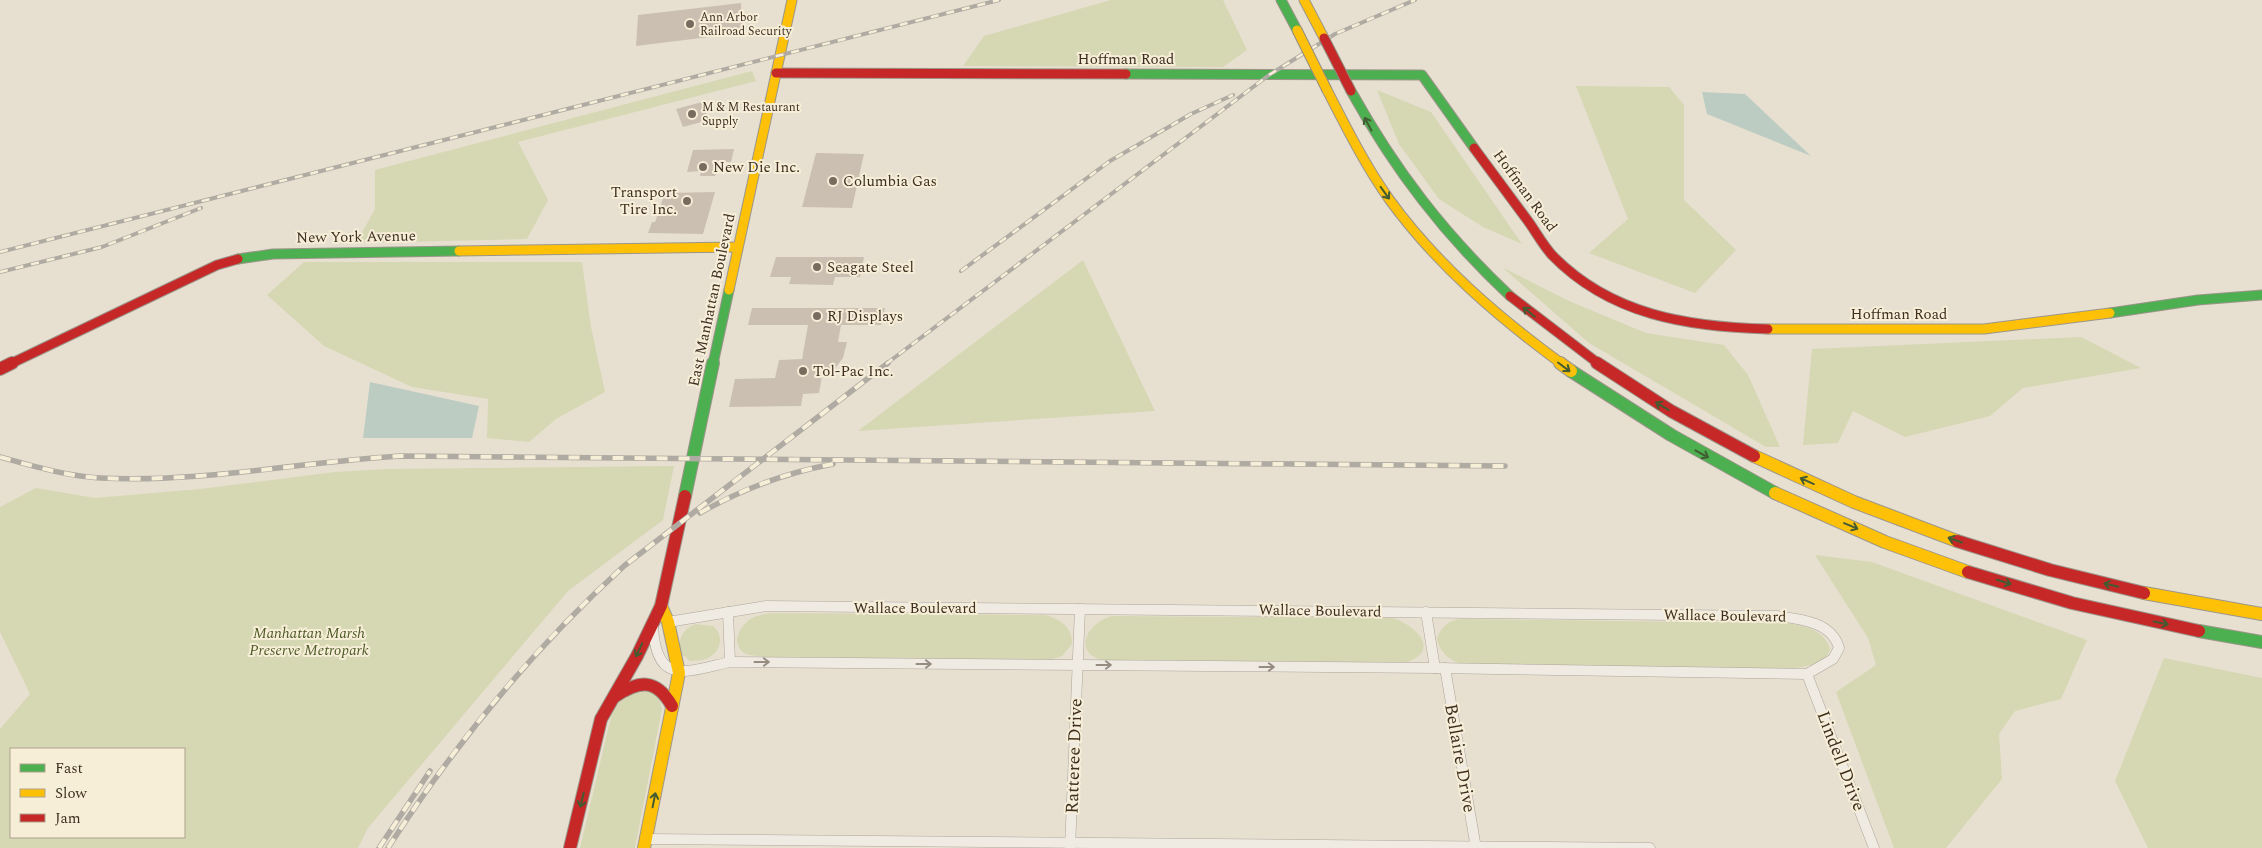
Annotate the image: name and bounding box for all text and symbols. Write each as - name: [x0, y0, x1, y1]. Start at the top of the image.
- place label: Ann Arbor Railroad Security: [700, 8, 793, 41]
- marker: Ann Arbor Railroad Security: [684, 18, 696, 30]
- street label: Hoffman Road: [1078, 48, 1174, 71]
- place label: M & M Restaurant Supply: [702, 98, 800, 131]
- marker: M & M Restaurant Supply: [686, 108, 698, 120]
- one-way arrow: [1363, 116, 1373, 131]
- street label: Hoffman Road: [1487, 145, 1563, 237]
- place label: New Die Inc.: [713, 156, 800, 179]
- marker: New Die Inc.: [697, 161, 709, 173]
- place label: Columbia Gas: [843, 170, 937, 193]
- marker: Columbia Gas: [827, 175, 839, 187]
- place label: Transport Tire Inc.: [611, 181, 677, 221]
- one-way arrow: [1380, 186, 1390, 200]
- marker: Transport Tire Inc.: [681, 195, 693, 207]
- street label: East Manhattan Boulevard: [682, 211, 742, 389]
- street label: New York Avenue: [296, 224, 416, 250]
- place label: Seagate Steel: [827, 256, 914, 279]
- marker: Seagate Steel: [811, 261, 823, 273]
- street label: Hoffman Road: [1851, 303, 1947, 326]
- place label: RJ Displays: [827, 305, 903, 328]
- one-way arrow: [1523, 307, 1536, 318]
- marker: RJ Displays: [811, 310, 823, 322]
- place label: Tol-Pac Inc.: [813, 360, 893, 383]
- one-way arrow: [1557, 361, 1570, 372]
- marker: Tol-Pac Inc.: [797, 365, 809, 377]
- one-way arrow: [1656, 400, 1670, 410]
- one-way arrow: [1694, 449, 1708, 459]
- one-way arrow: [1800, 476, 1815, 485]
- one-way arrow: [1843, 522, 1858, 532]
- one-way arrow: [1947, 535, 1963, 545]
- one-way arrow: [1995, 578, 2011, 587]
- one-way arrow: [2103, 580, 2119, 589]
- street label: Wallace Boulevard: [853, 597, 977, 620]
- street label: Wallace Boulevard: [1258, 598, 1382, 624]
- street label: Wallace Boulevard: [1663, 603, 1787, 629]
- one-way arrow: [2152, 619, 2168, 628]
- park label: Manhattan Marsh Preserve Metropark: [249, 622, 369, 662]
- one-way arrow: [634, 642, 643, 657]
- one-way arrow: [754, 657, 770, 667]
- one-way arrow: [916, 659, 932, 669]
- one-way arrow: [1096, 660, 1112, 670]
- one-way arrow: [1259, 662, 1275, 671]
- street label: Ratteree Drive: [1058, 698, 1090, 814]
- street label: Bellaire Drive: [1437, 701, 1483, 815]
- street label: Lindell Drive: [1810, 707, 1872, 815]
- legend: [10, 748, 185, 838]
- text: Fast: [55, 757, 83, 780]
- text: Slow: [55, 782, 87, 805]
- one-way arrow: [577, 792, 586, 808]
- one-way arrow: [649, 793, 659, 809]
- text: Jam: [55, 807, 81, 830]

